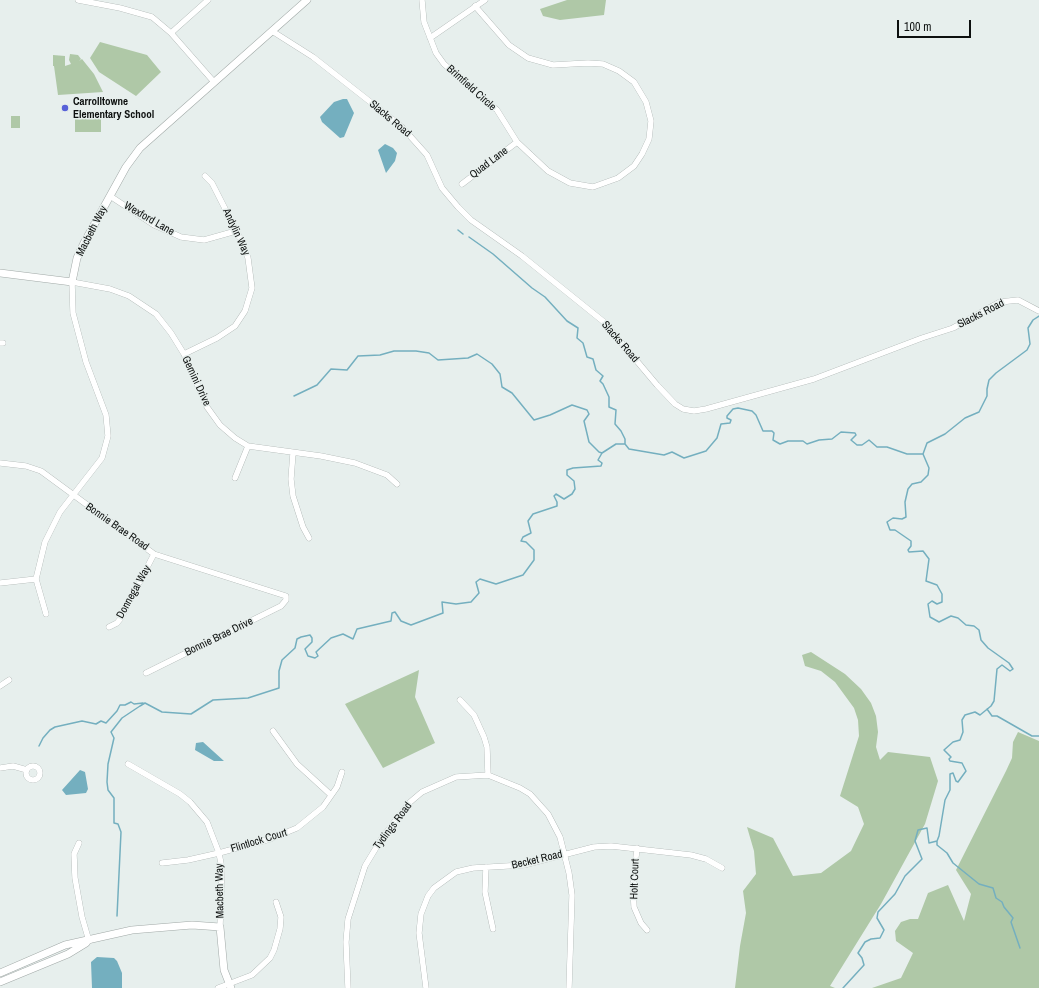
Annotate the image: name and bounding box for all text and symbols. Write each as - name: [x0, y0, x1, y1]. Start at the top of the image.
- scale bar: [899, 12, 973, 38]
- text: 100 m: [904, 19, 931, 35]
- street label: Brimfield Circle: [443, 62, 499, 114]
- place label: Carrolltowne Elementary School: [73, 95, 154, 121]
- street label: Slacks Road: [366, 98, 414, 140]
- marker: Carrolltowne Elementary School: [60, 103, 70, 113]
- street label: Quad Lane: [467, 144, 511, 182]
- street label: Wexford Lane: [121, 199, 177, 239]
- street label: Macbeth Way: [74, 204, 110, 258]
- street label: Andylin Way: [219, 206, 253, 258]
- street label: Slacks Road: [955, 297, 1007, 331]
- street label: Slacks Road: [598, 319, 642, 365]
- street label: Gemini Drive: [179, 354, 213, 408]
- street label: Bonnie Brae Road: [83, 500, 151, 554]
- street label: Donnegal Way: [114, 563, 154, 621]
- street label: Bonnie Brae Drive: [183, 615, 255, 659]
- street label: Tydings Road: [371, 800, 415, 852]
- street label: Flintlock Court: [229, 826, 289, 856]
- street label: Becket Road: [510, 848, 564, 872]
- street label: Holt Court: [628, 858, 642, 900]
- street label: Macbeth Way: [213, 863, 227, 919]

